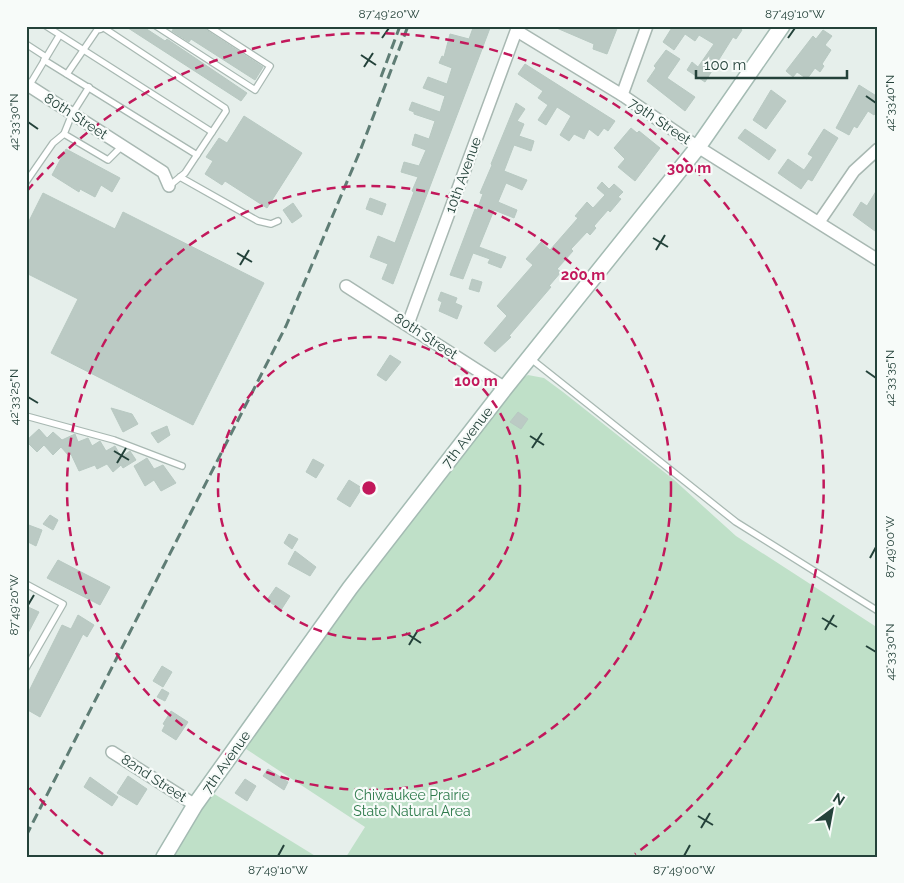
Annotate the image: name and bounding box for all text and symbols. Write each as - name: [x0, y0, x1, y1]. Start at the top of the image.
- text: 87°49'20"W: [359, 7, 420, 21]
- text: 87°49'10"W: [765, 7, 825, 21]
- scale bar: [696, 48, 848, 80]
- text: 100 m: [704, 56, 746, 74]
- text: 42°33'40"N: [883, 75, 897, 131]
- street label: 80th Street: [41, 90, 111, 143]
- text: 42°33'30"N: [7, 93, 21, 151]
- street label: 79th Street: [626, 95, 694, 148]
- street label: 10th Avenue: [442, 135, 484, 215]
- text: 300 m: [667, 159, 711, 177]
- text: 200 m: [561, 266, 605, 284]
- street label: 80th Street: [391, 310, 461, 363]
- text: 42°33'35"N: [883, 350, 897, 406]
- text: 42°33'25"N: [7, 369, 21, 425]
- text: 100 m: [454, 372, 498, 390]
- street label: 7th Avenue: [438, 403, 496, 471]
- centre of rings: [360, 479, 378, 497]
- text: 87°49'00"W: [883, 516, 897, 578]
- text: 87°49'20"W: [7, 574, 21, 636]
- text: 42°33'30"N: [883, 623, 897, 681]
- street label: 7th Avenue: [199, 728, 253, 796]
- street label: 82nd Street: [118, 751, 190, 805]
- north arrow: [806, 786, 856, 836]
- park label: Chiwaukee Prairie State Natural Area: [353, 787, 471, 819]
- text: N: [830, 789, 848, 809]
- text: 87°49'10"W: [248, 863, 308, 877]
- text: 87°49'00"W: [653, 863, 715, 877]

